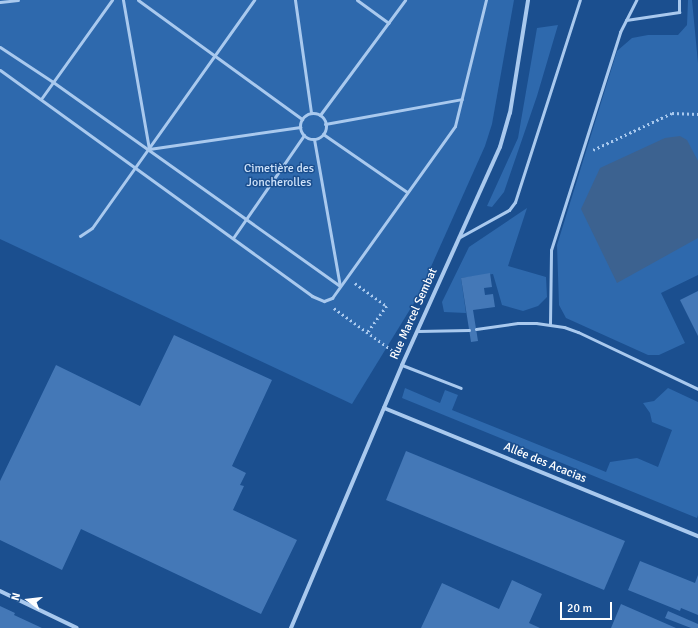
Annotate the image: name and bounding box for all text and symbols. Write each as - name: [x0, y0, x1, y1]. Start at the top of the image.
- park label: Cimetière des Joncherolles: [244, 162, 314, 190]
- street label: Rue Marcel Sembat: [387, 266, 441, 362]
- street label: Allée des Acacias: [501, 440, 589, 486]
- north arrow: [8, 580, 48, 620]
- text: N: [9, 591, 23, 602]
- scale bar: [562, 594, 614, 620]
- text: 20 m: [567, 601, 592, 616]

